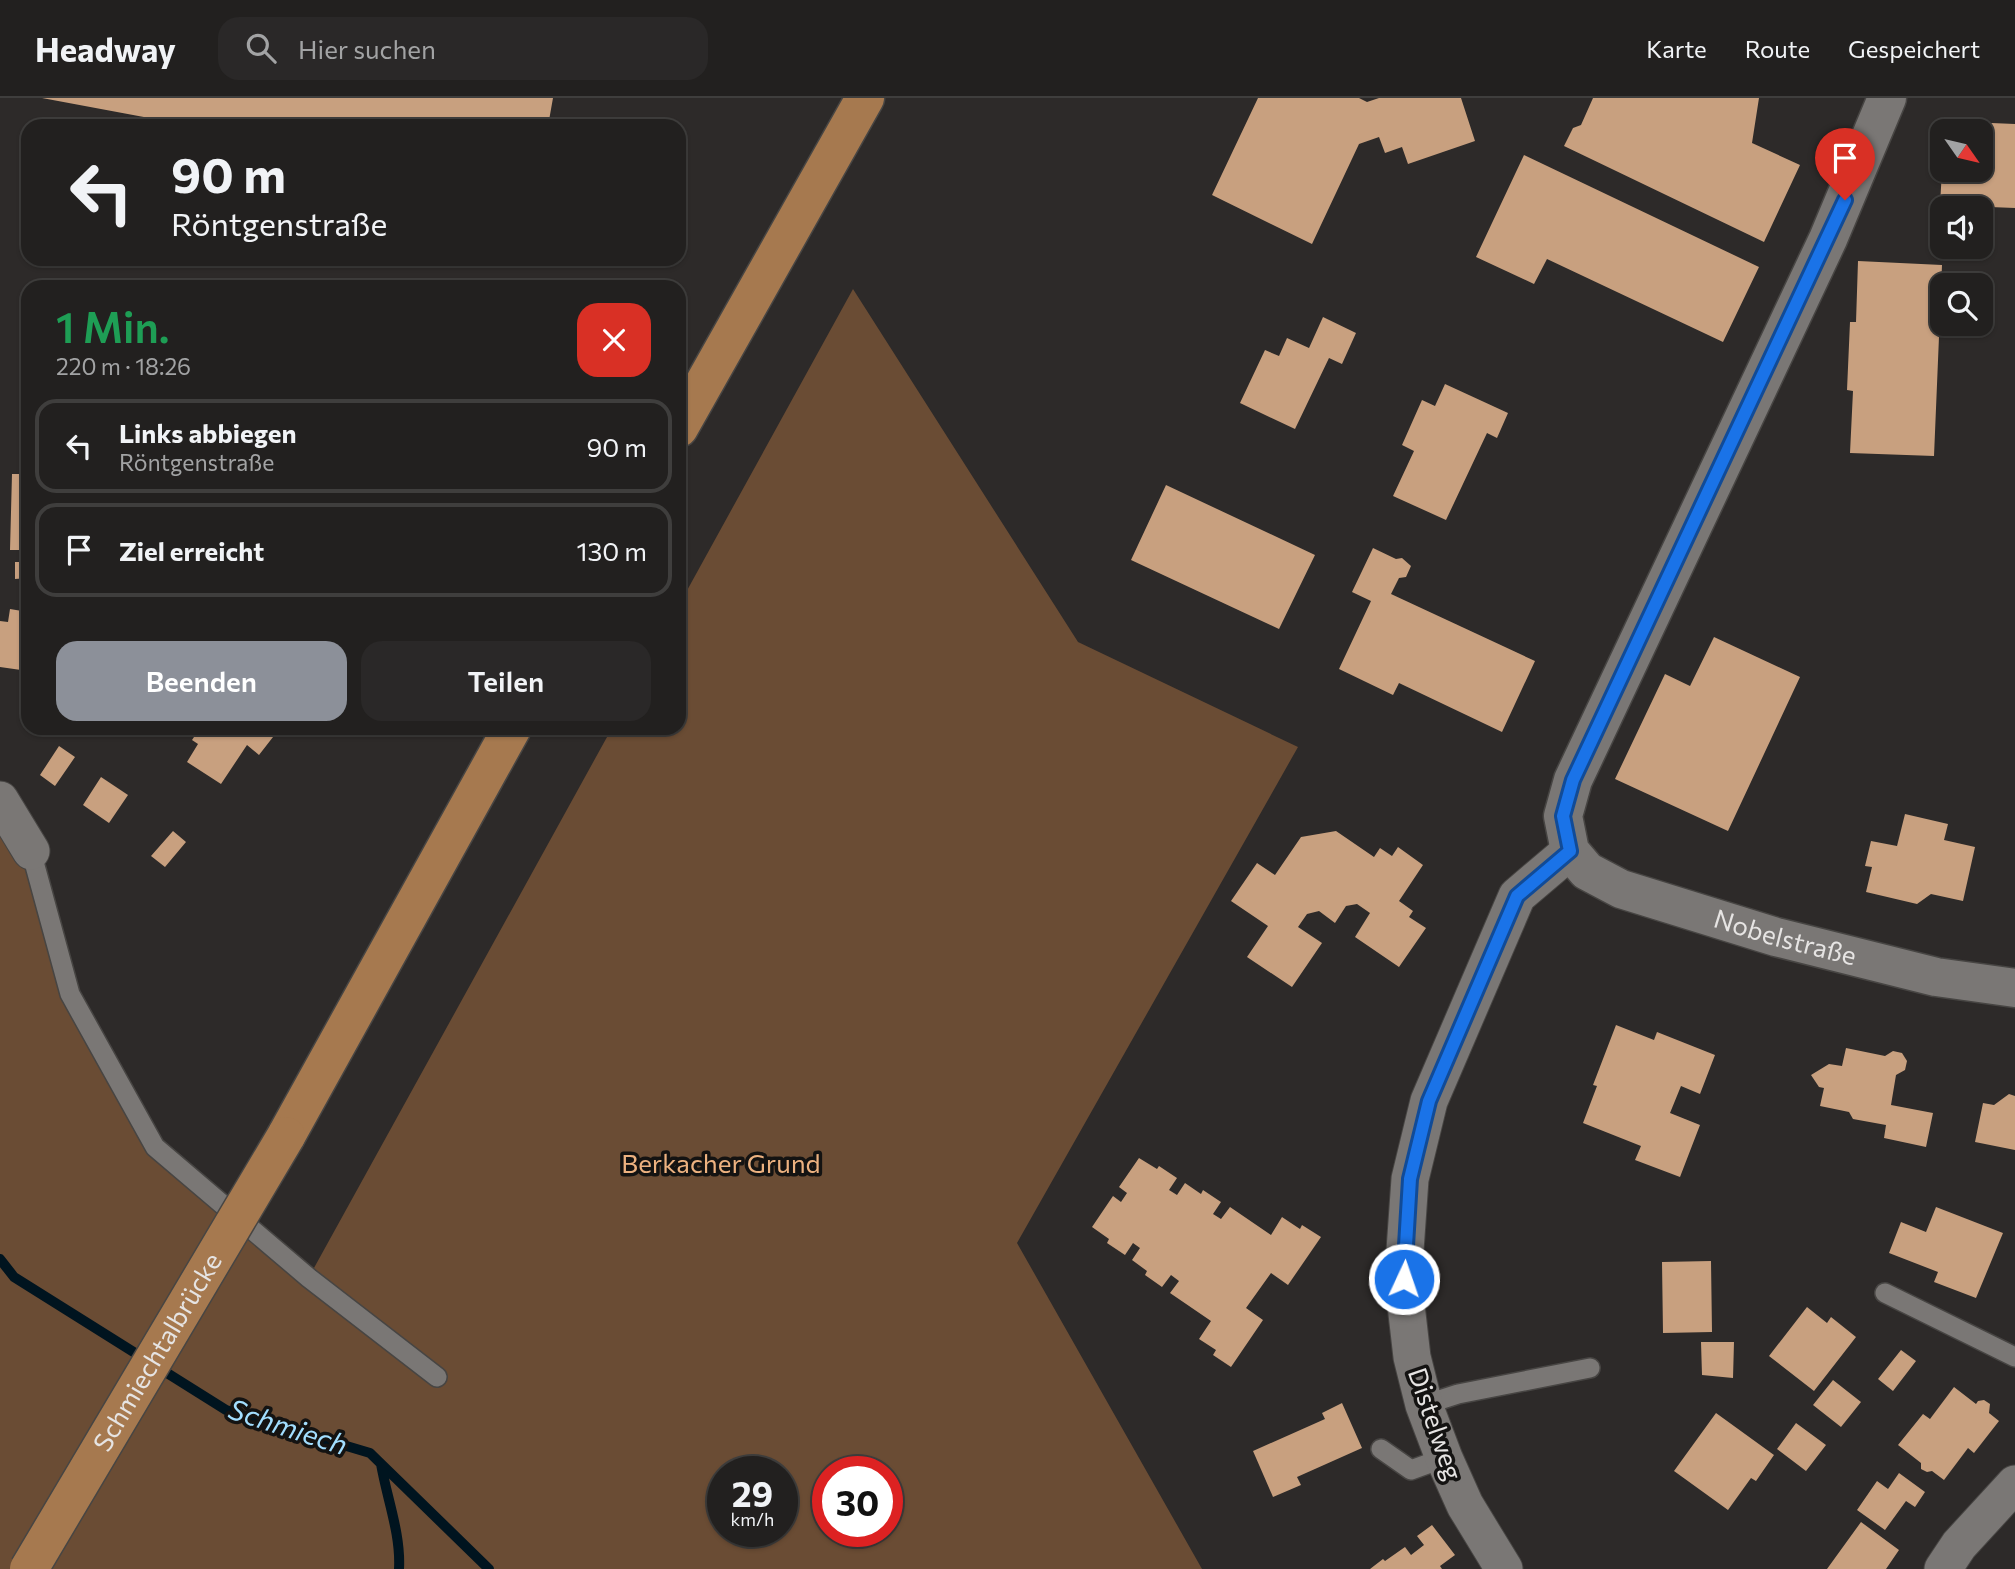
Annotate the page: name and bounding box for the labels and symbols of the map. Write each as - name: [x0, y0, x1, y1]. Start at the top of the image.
- north arrow: [1930, 119, 1993, 182]
- pin: [1815, 128, 1875, 200]
- street label: Nobelstraße: [1710, 902, 1860, 971]
- park label: Berkacher Grund: [621, 1147, 821, 1178]
- position arrow: [1367, 1242, 1441, 1316]
- street label: Schmiechtalbrücke: [86, 1247, 227, 1456]
- street label: Distelweg: [1403, 1363, 1470, 1484]
- water label: Schmiech: [225, 1391, 352, 1461]
- speed limit sign: 30: [812, 1456, 903, 1547]

